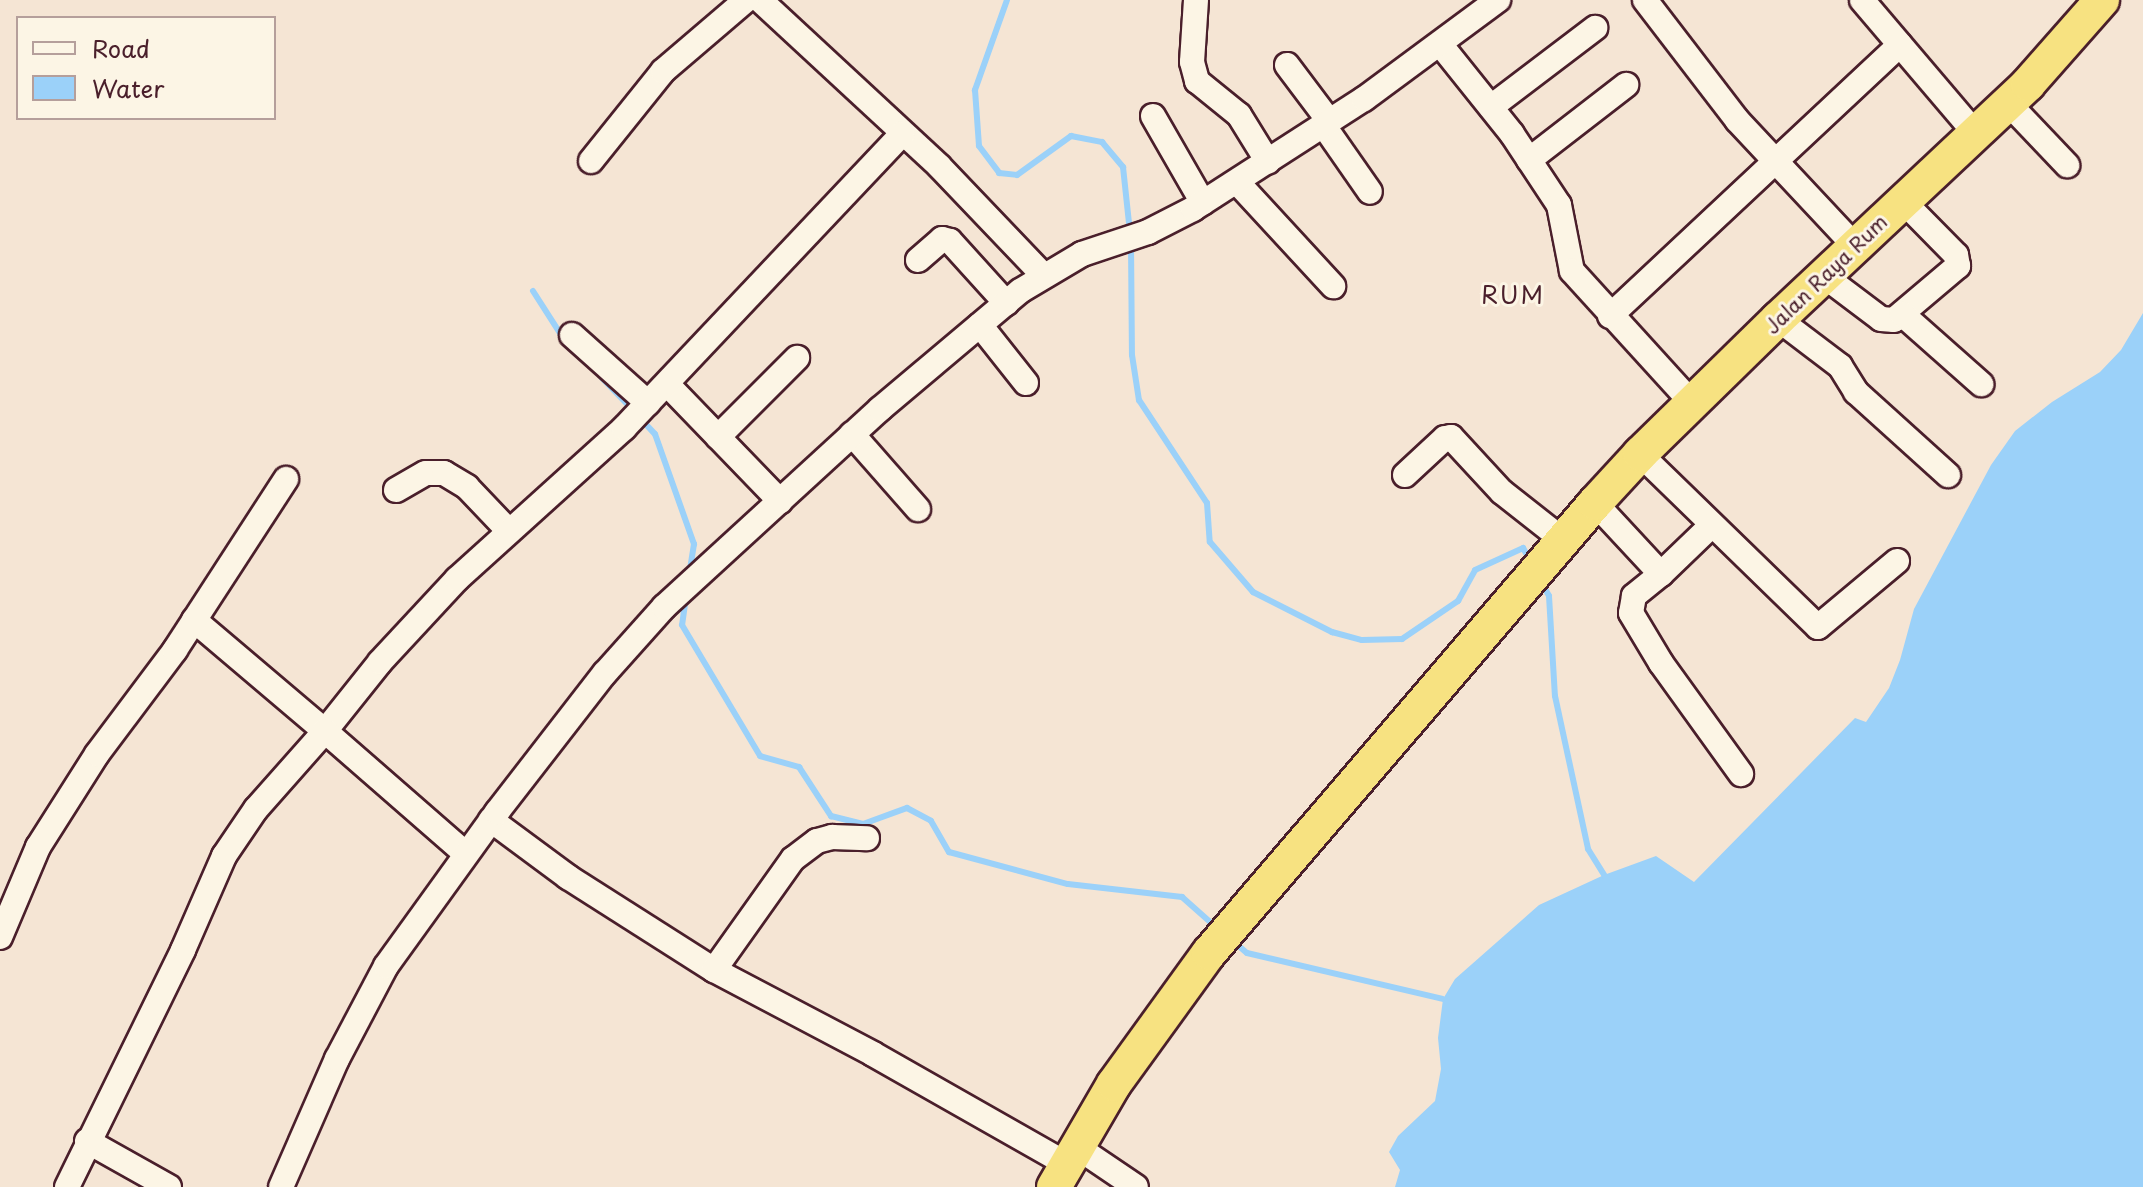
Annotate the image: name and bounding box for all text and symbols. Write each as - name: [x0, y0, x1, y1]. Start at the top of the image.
- legend: [16, 16, 276, 120]
- text: Road: [92, 30, 150, 66]
- text: Water: [92, 70, 164, 106]
- street label: Jalan Raya Rum: [1760, 210, 1892, 338]
- district label: RUM: [1481, 281, 1545, 309]

